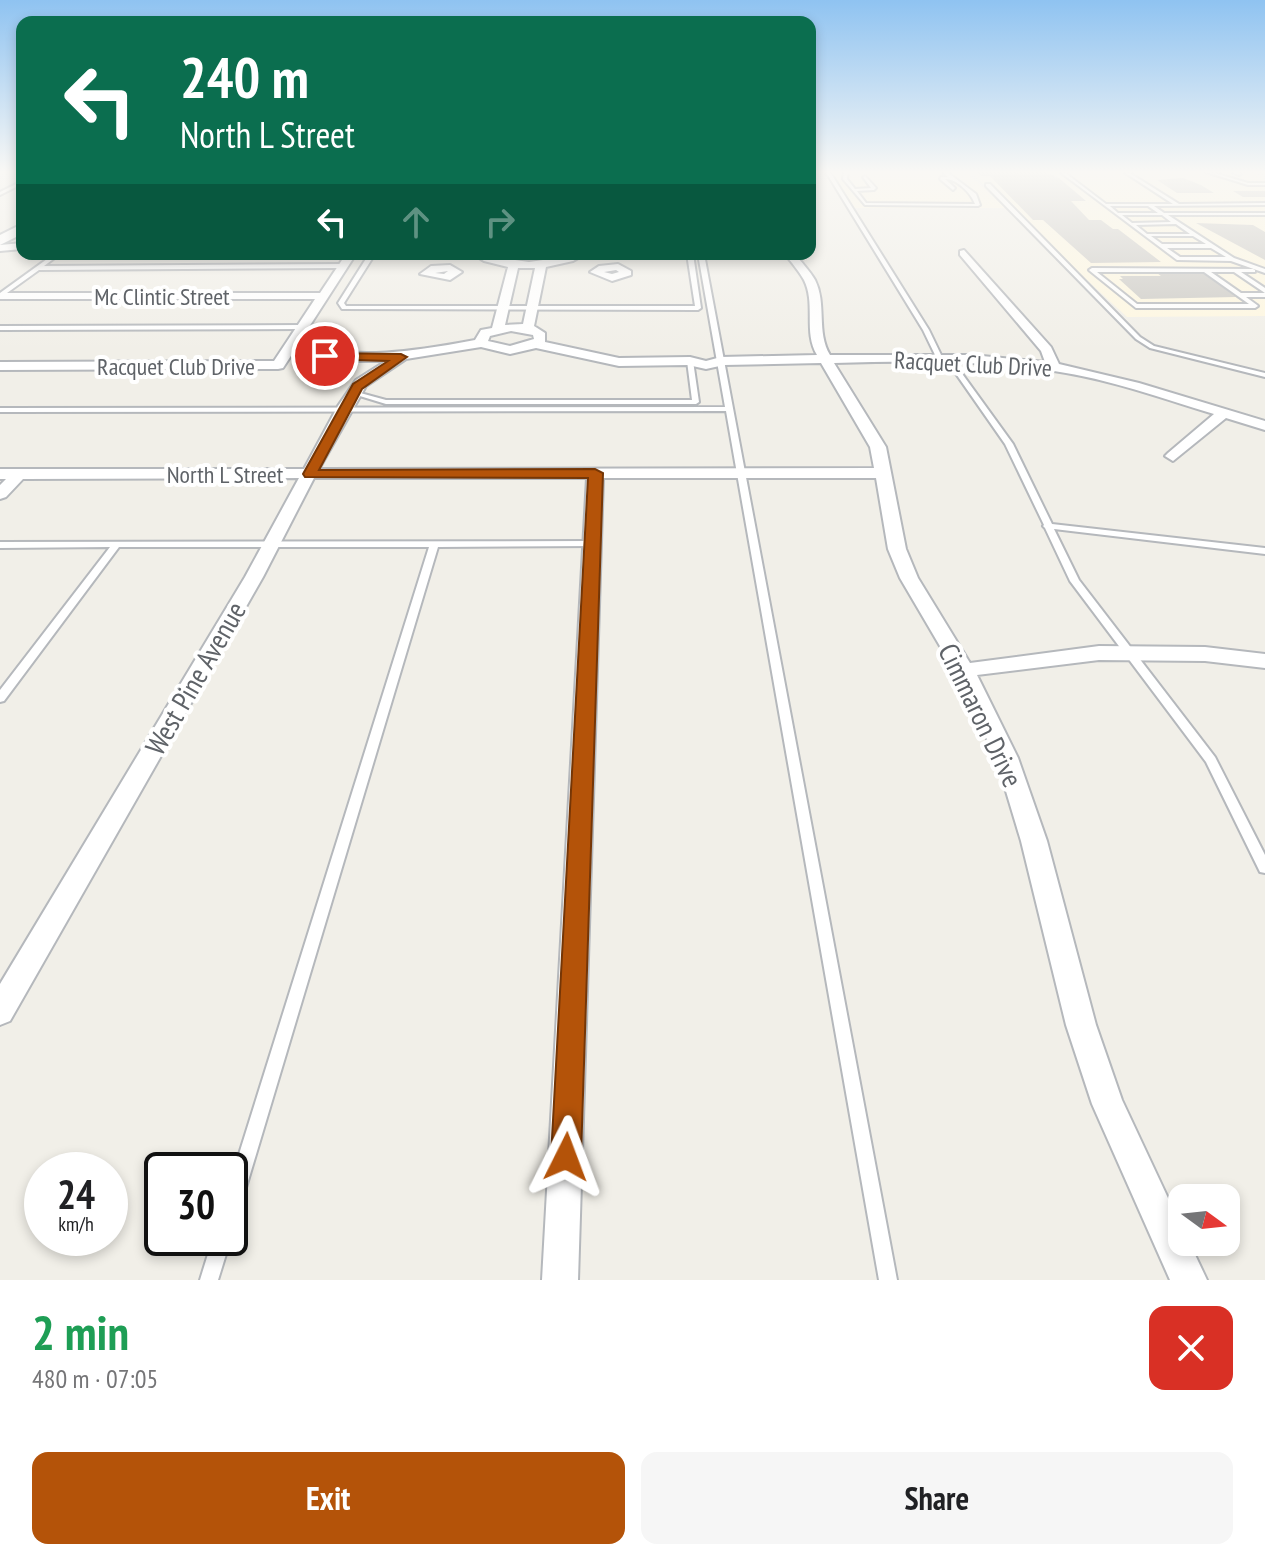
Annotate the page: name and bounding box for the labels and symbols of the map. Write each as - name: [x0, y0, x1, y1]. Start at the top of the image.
- street label: Mc Clintic Street: [94, 281, 230, 312]
- pin: [291, 322, 359, 390]
- street label: Racquet Club Drive: [893, 344, 1053, 384]
- street label: Racquet Club Drive: [97, 351, 255, 382]
- street label: North L Street: [167, 459, 284, 490]
- street label: West Pine Avenue: [136, 595, 254, 761]
- street label: Cimmaron Drive: [930, 637, 1032, 793]
- position arrow: [524, 1115, 608, 1199]
- speed limit sign: 30: [144, 1152, 248, 1256]
- north arrow: [1168, 1184, 1240, 1256]

